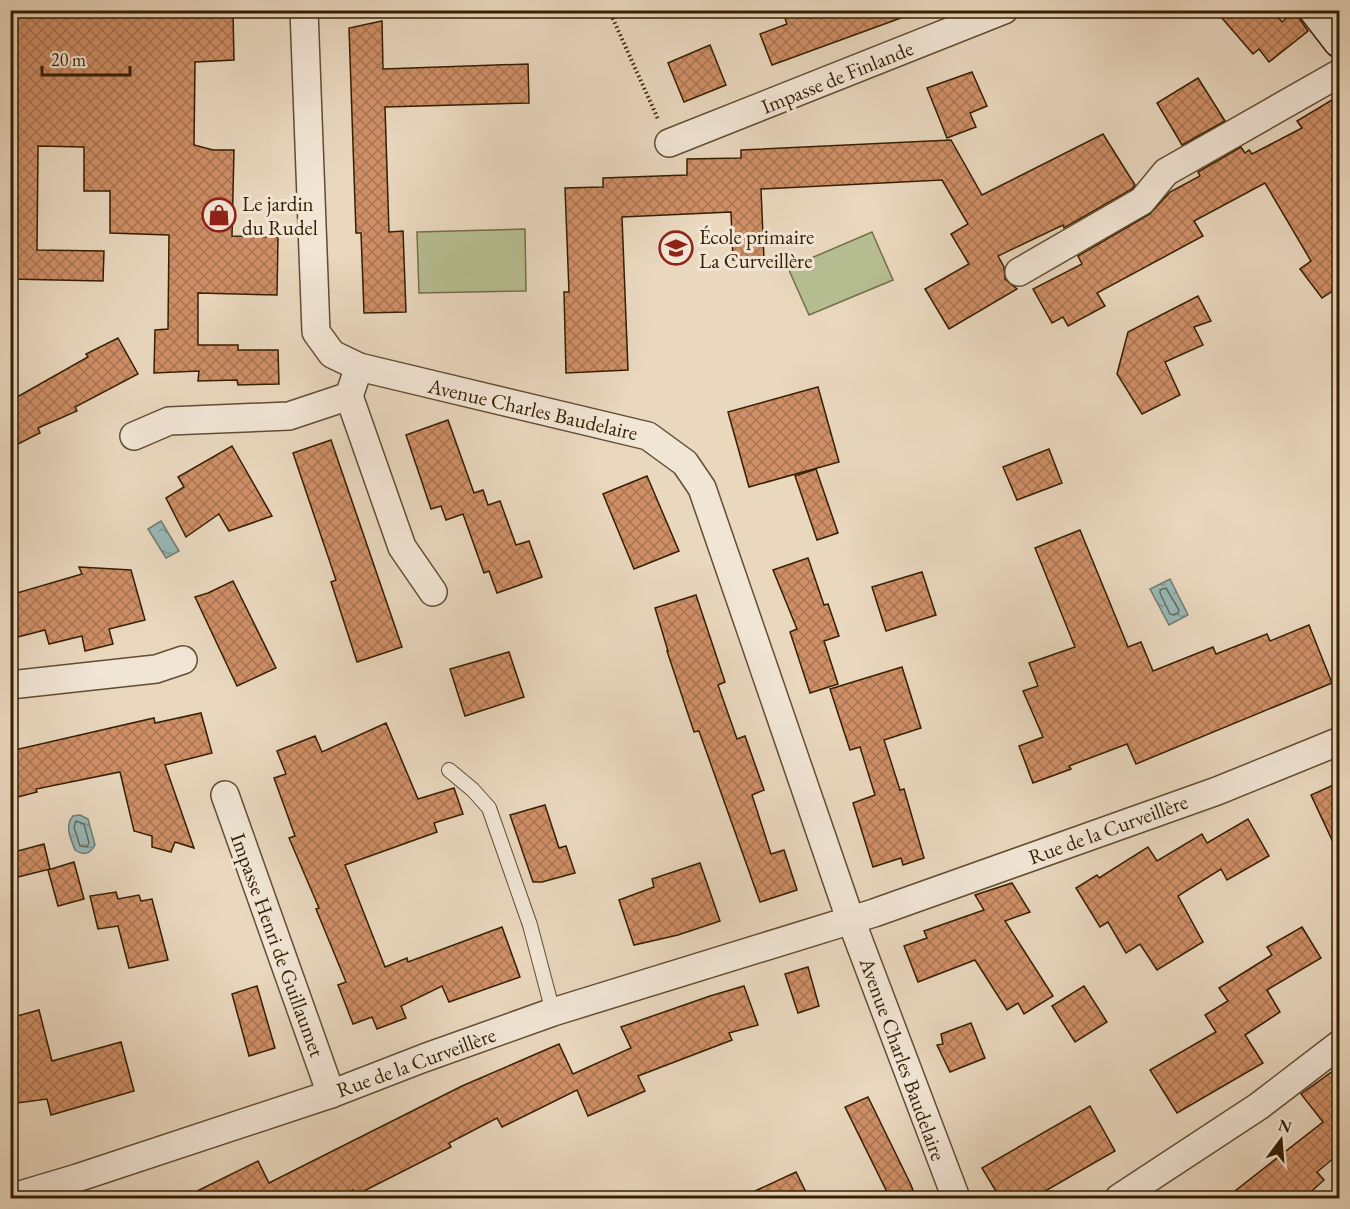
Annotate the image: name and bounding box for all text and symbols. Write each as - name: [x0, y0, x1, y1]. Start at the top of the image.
- street label: Impasse de Finlande: [757, 34, 917, 120]
- scale bar: [42, 39, 130, 77]
- text: 20 m: [51, 48, 86, 71]
- place label: Le jardin du Rudel: [242, 190, 318, 241]
- shop icon: Le jardin du Rudel: [201, 197, 237, 233]
- place label: École primaire La Curveillère: [699, 223, 814, 274]
- school or university icon: École primaire La Curveillère: [658, 230, 694, 266]
- street label: Avenue Charles Baudelaire: [425, 372, 640, 446]
- street label: Rue de la Curveillère: [1025, 788, 1191, 870]
- street label: Impasse Henri de Guillaumet: [225, 829, 331, 1061]
- street label: Avenue Charles Baudelaire: [853, 953, 952, 1164]
- street label: Rue de la Curveillère: [333, 1021, 499, 1103]
- north arrow: [1251, 1110, 1311, 1170]
- text: N: [1276, 1114, 1294, 1138]

